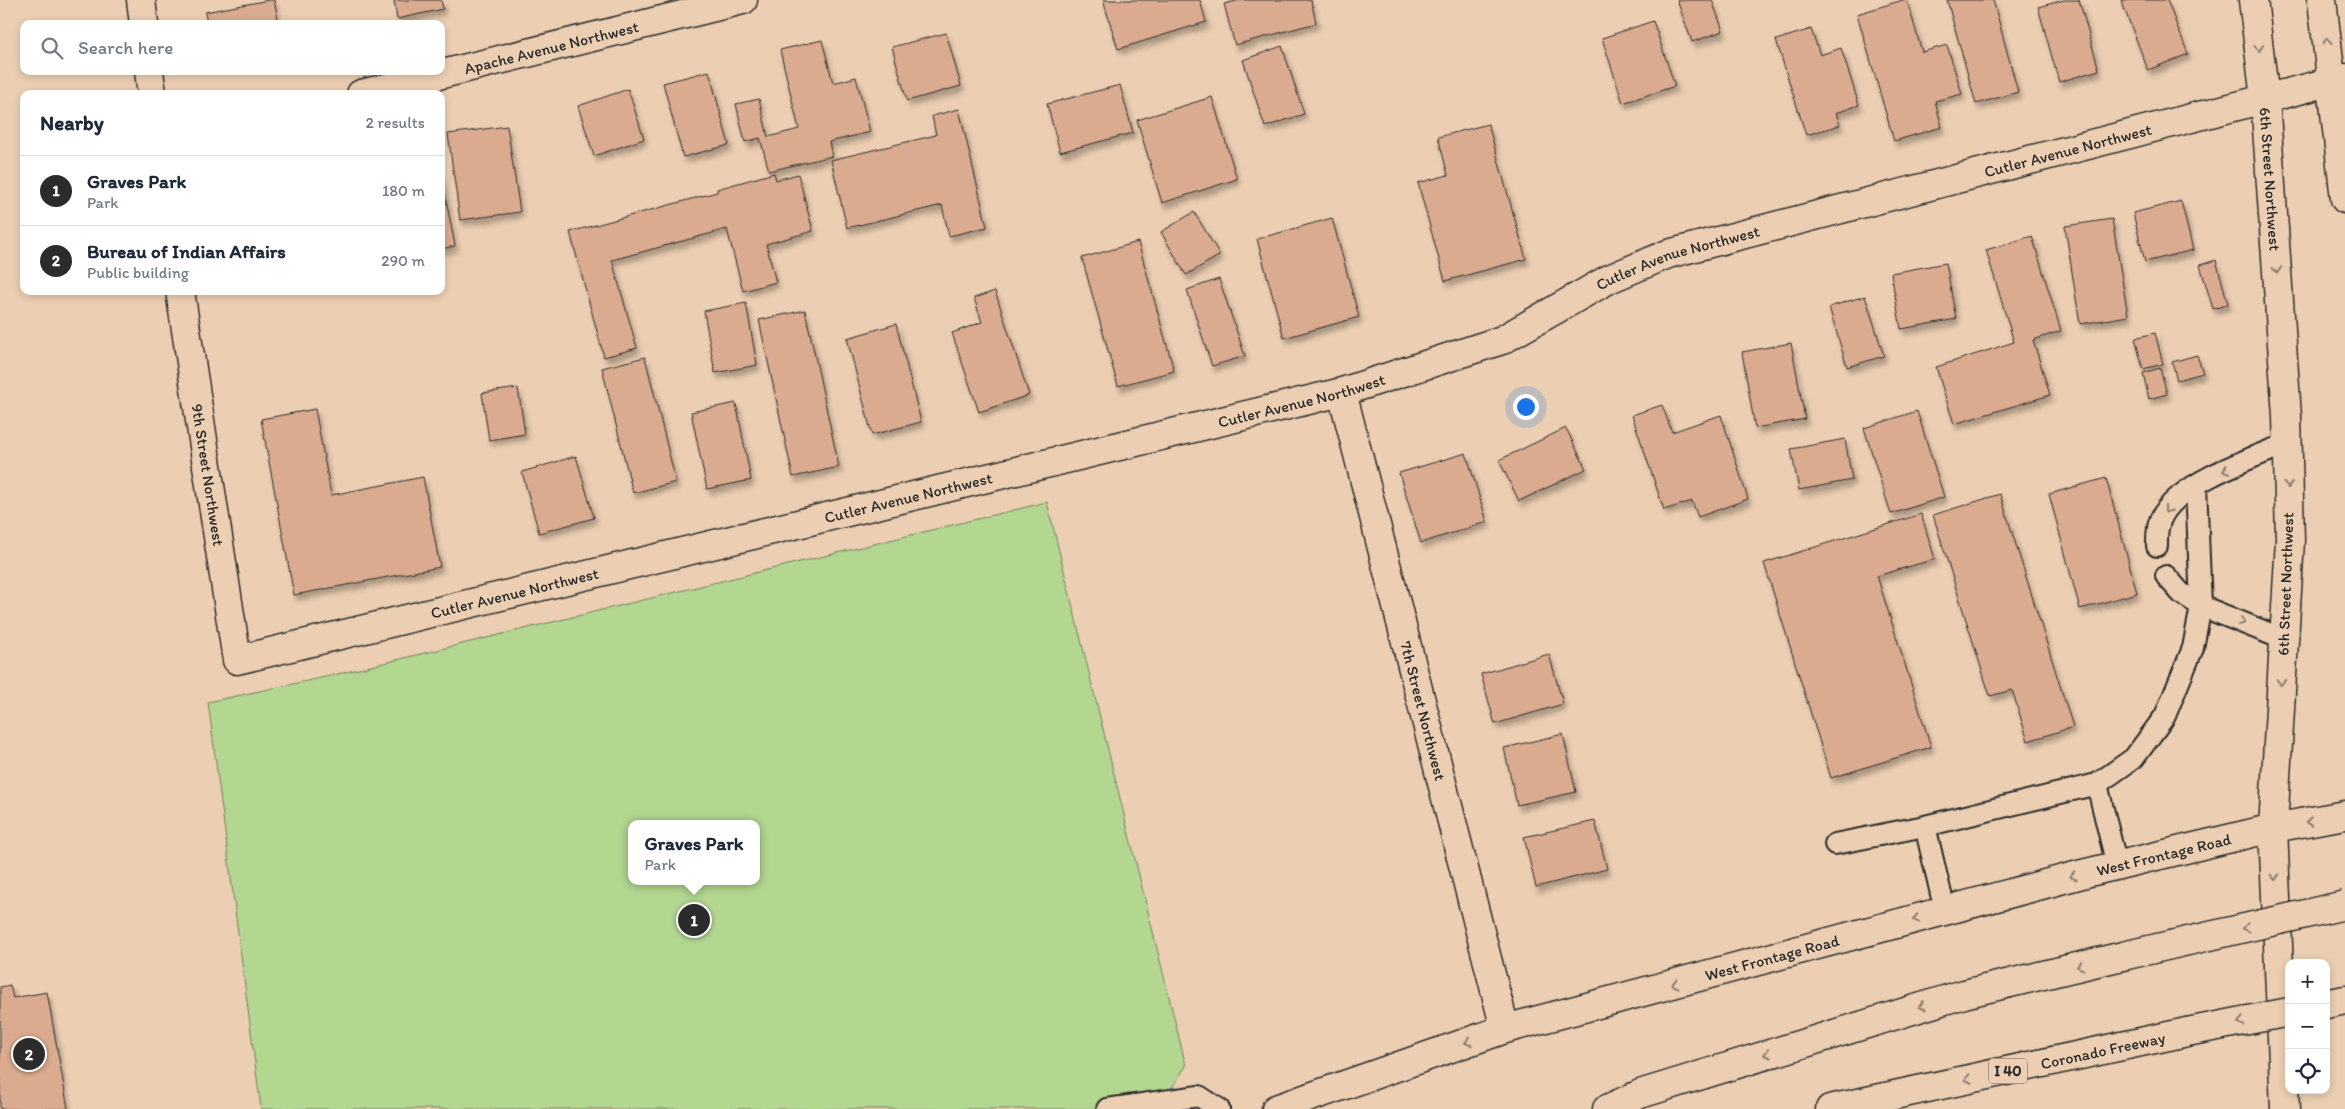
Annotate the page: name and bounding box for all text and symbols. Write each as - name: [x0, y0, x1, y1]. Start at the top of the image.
- street label: Apache Avenue Northwest: [462, 17, 641, 78]
- search box: [20, 20, 445, 75]
- icon: search: [38, 34, 66, 62]
- text: Search here: [78, 36, 173, 59]
- one-way arrow: [2322, 36, 2333, 44]
- one-way arrow: [2253, 45, 2264, 53]
- street label: 6th Street Northwest: [2256, 107, 2285, 251]
- text: Nearby: [40, 110, 104, 135]
- text: 2 results: [365, 113, 425, 132]
- street label: Cutler Avenue Northwest: [1982, 120, 2154, 181]
- text: Graves Park: [87, 170, 186, 193]
- text: 1: [52, 181, 60, 200]
- text: 180 m: [382, 181, 425, 200]
- text: Park: [87, 193, 118, 212]
- street label: Cutler Avenue Northwest: [1592, 222, 1762, 295]
- text: Bureau of Indian Affairs: [87, 240, 286, 263]
- text: 2: [52, 251, 60, 270]
- text: 290 m: [381, 251, 425, 270]
- text: Public building: [87, 263, 189, 282]
- one-way arrow: [2271, 266, 2282, 274]
- street label: Cutler Avenue Northwest: [1216, 370, 1388, 432]
- your location: [1513, 394, 1539, 420]
- street label: 9th Street Northwest: [188, 402, 228, 547]
- one-way arrow: [2222, 464, 2231, 474]
- street label: Cutler Avenue Northwest: [822, 468, 994, 527]
- one-way arrow: [2283, 481, 2293, 489]
- one-way arrow: [2164, 504, 2173, 514]
- street label: 6th Street Northwest: [2274, 512, 2297, 656]
- street label: Cutler Avenue Northwest: [429, 564, 601, 623]
- one-way arrow: [2237, 616, 2246, 626]
- street label: 7th Street Northwest: [1396, 639, 1450, 783]
- one-way arrow: [2276, 678, 2287, 686]
- one-way arrow: [2305, 816, 2314, 826]
- popup: [628, 820, 760, 885]
- street label: West Frontage Road: [2094, 829, 2233, 880]
- text: Graves Park: [644, 832, 744, 855]
- text: Park: [644, 855, 676, 874]
- one-way arrow: [2068, 870, 2077, 881]
- one-way arrow: [2270, 873, 2281, 881]
- pin: 1: [678, 901, 710, 939]
- one-way arrow: [1912, 913, 1921, 924]
- one-way arrow: [2242, 922, 2251, 933]
- street label: West Frontage Road: [1703, 931, 1841, 985]
- map controls: [2285, 959, 2330, 1094]
- button: +: [2285, 959, 2330, 1004]
- one-way arrow: [2075, 960, 2084, 971]
- one-way arrow: [1671, 978, 1679, 988]
- one-way arrow: [1919, 1001, 1927, 1011]
- button: −: [2285, 1004, 2330, 1049]
- one-way arrow: [2237, 1016, 2245, 1026]
- street label: Coronado Freeway: [2039, 1028, 2167, 1073]
- pin: 2: [13, 1035, 45, 1073]
- one-way arrow: [1464, 1036, 1472, 1046]
- one-way arrow: [1764, 1049, 1772, 1059]
- button: locate: [2285, 1049, 2330, 1094]
- road number: I 40: [1989, 1058, 2027, 1084]
- one-way arrow: [1964, 1074, 1973, 1084]

